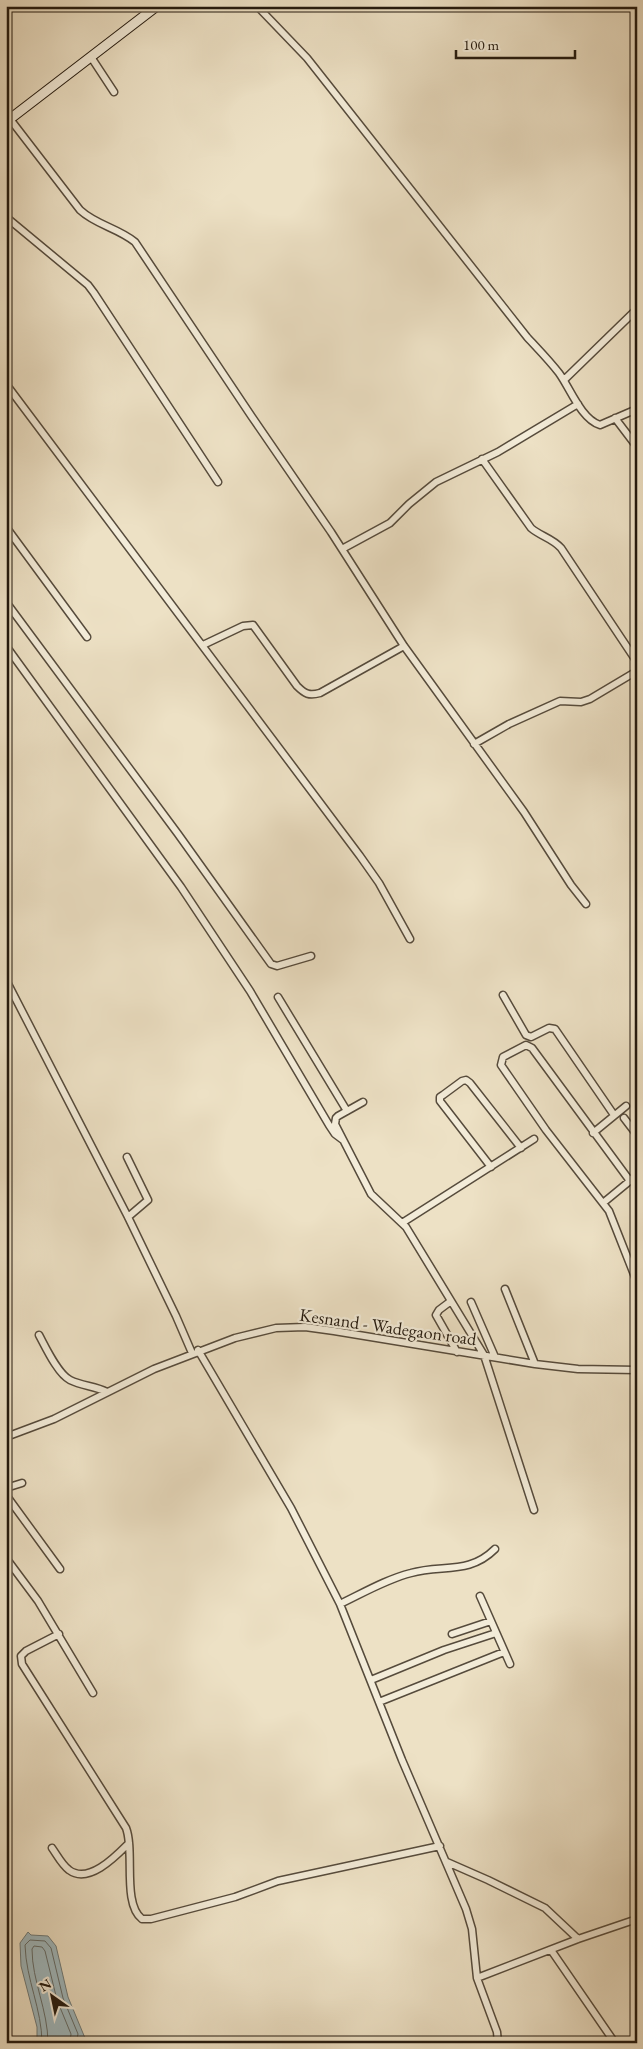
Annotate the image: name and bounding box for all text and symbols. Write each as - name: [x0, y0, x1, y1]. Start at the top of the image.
- scale bar: [456, 28, 574, 60]
- text: 100 m: [463, 35, 500, 54]
- street label: Kesnand - Wadegaon road: [298, 1303, 479, 1350]
- north arrow: [28, 1972, 78, 2022]
- text: N: [35, 1974, 55, 1996]

